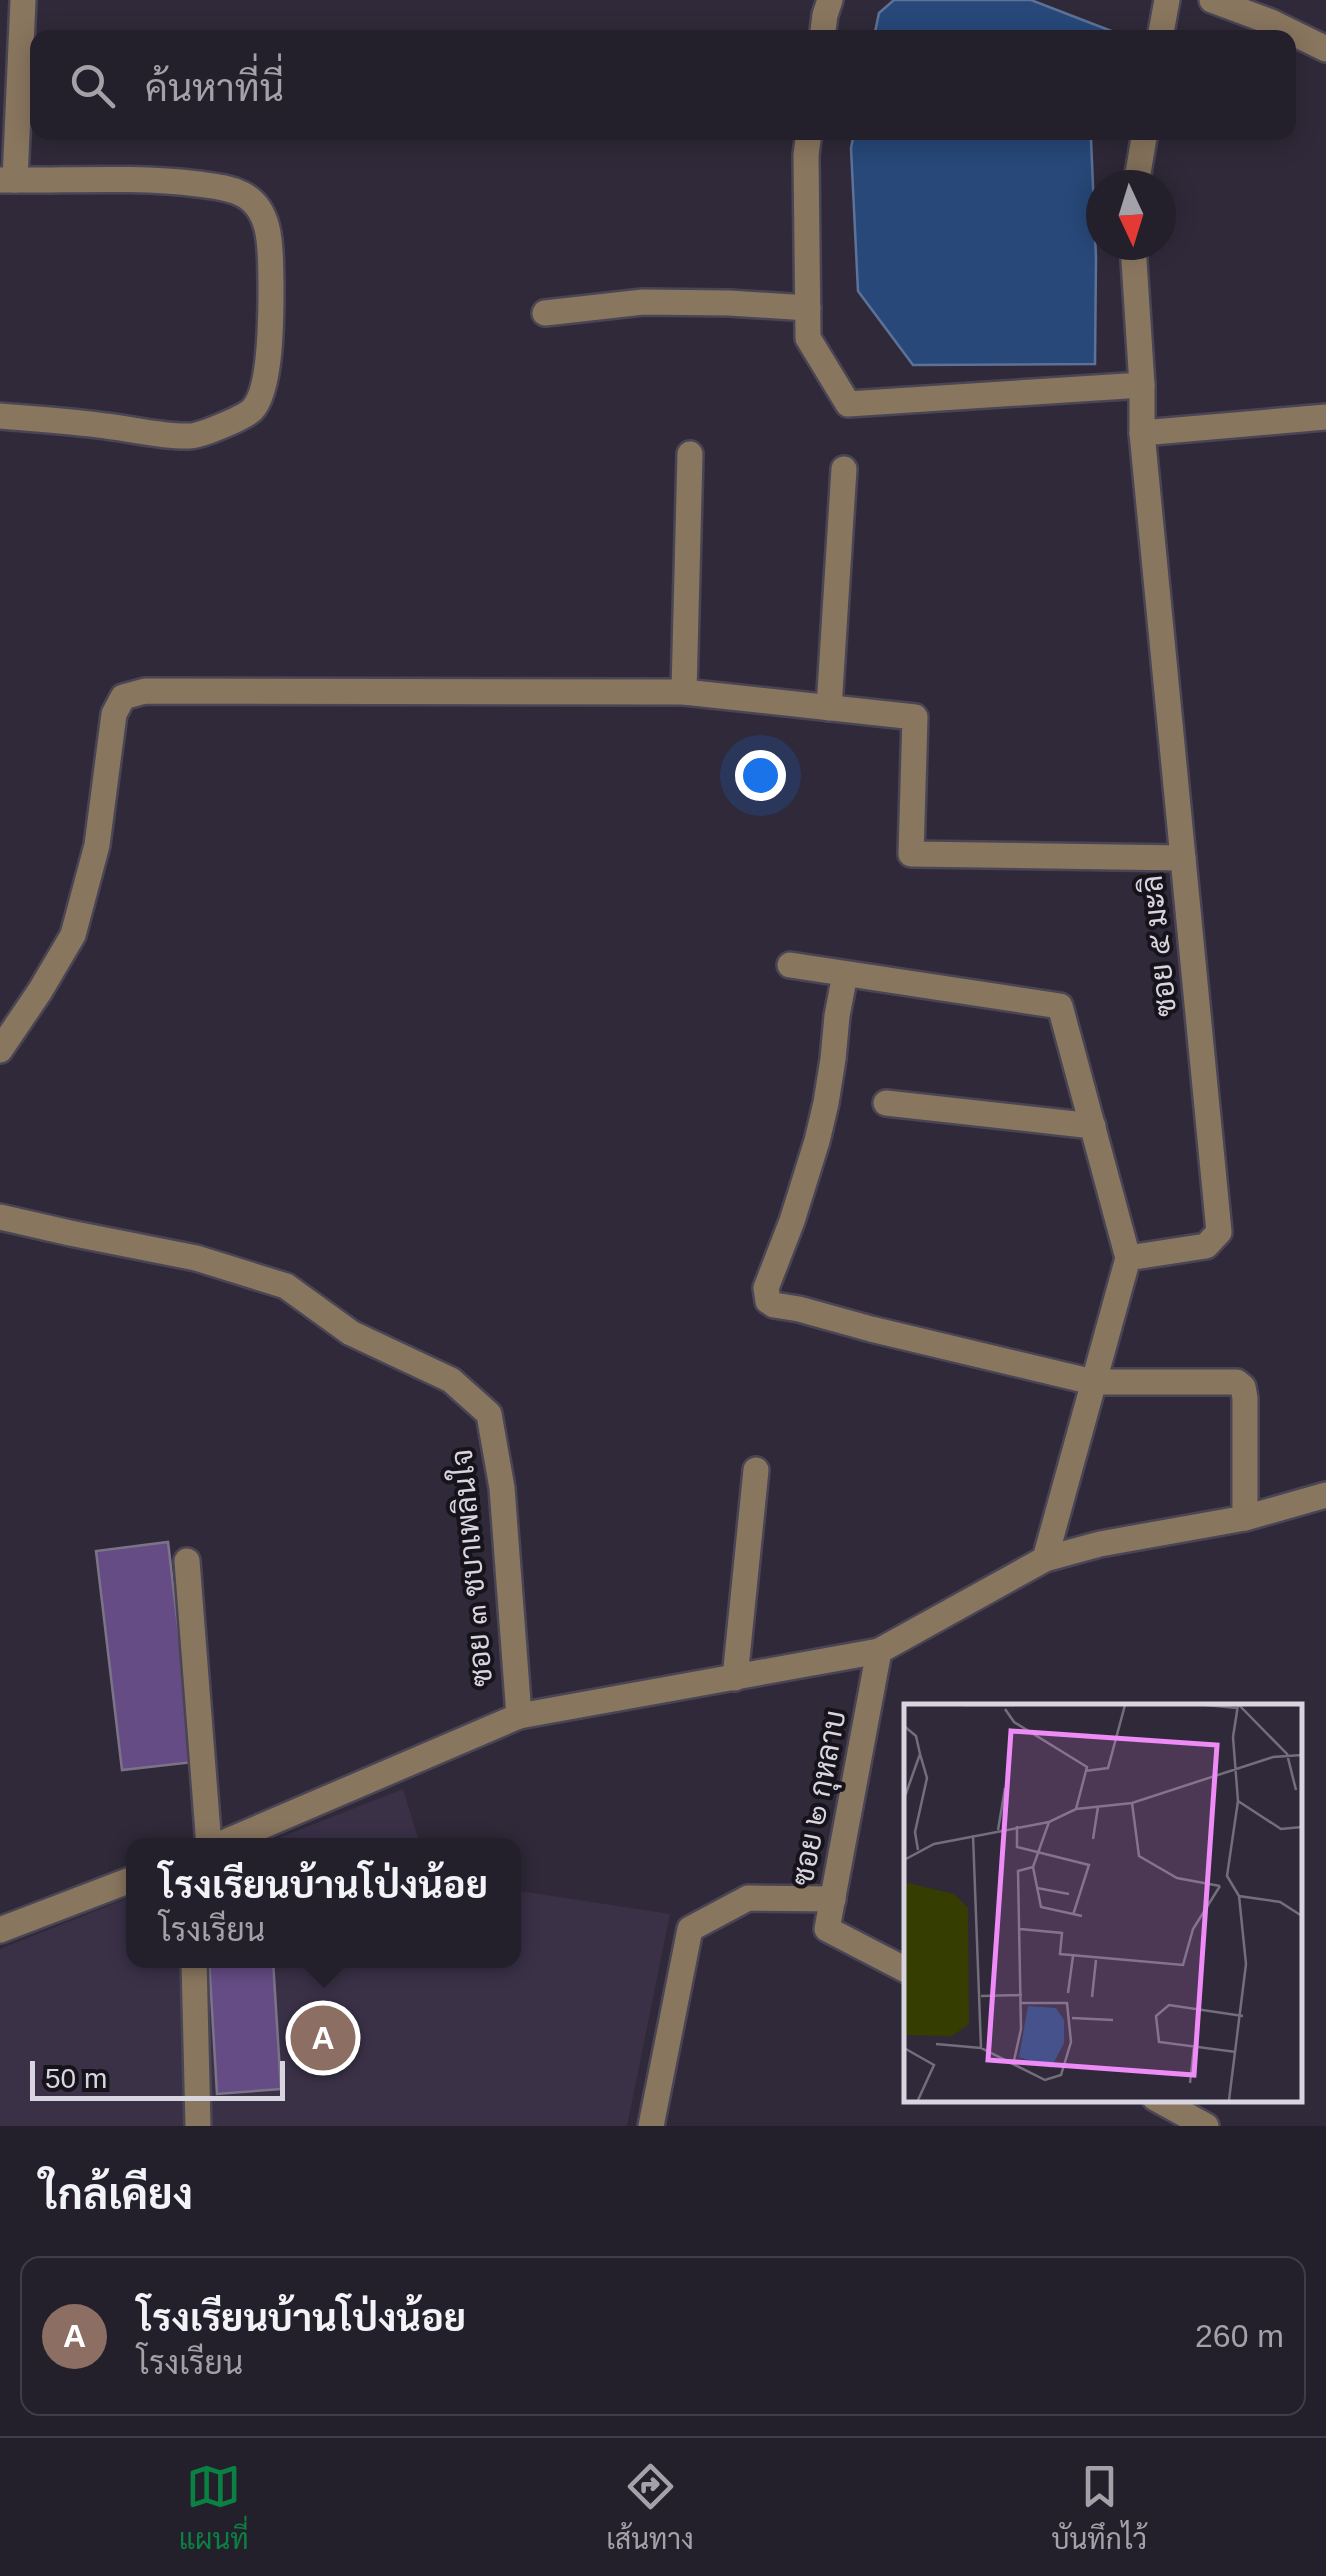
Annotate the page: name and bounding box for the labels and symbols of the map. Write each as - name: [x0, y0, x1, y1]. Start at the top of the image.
- north arrow: [1086, 170, 1176, 260]
- your location: [735, 750, 786, 801]
- street label: ซอย ๕ มะลิ: [1135, 874, 1182, 1018]
- street label: ซอย ๓ ชบาเพลินใจ: [442, 1448, 498, 1688]
- inset map: [904, 1704, 1301, 2101]
- street label: ซอย ๒ กุหลาบ: [785, 1707, 857, 1889]
- pin: A: [290, 2000, 356, 2076]
- scale bar: [30, 2056, 285, 2100]

